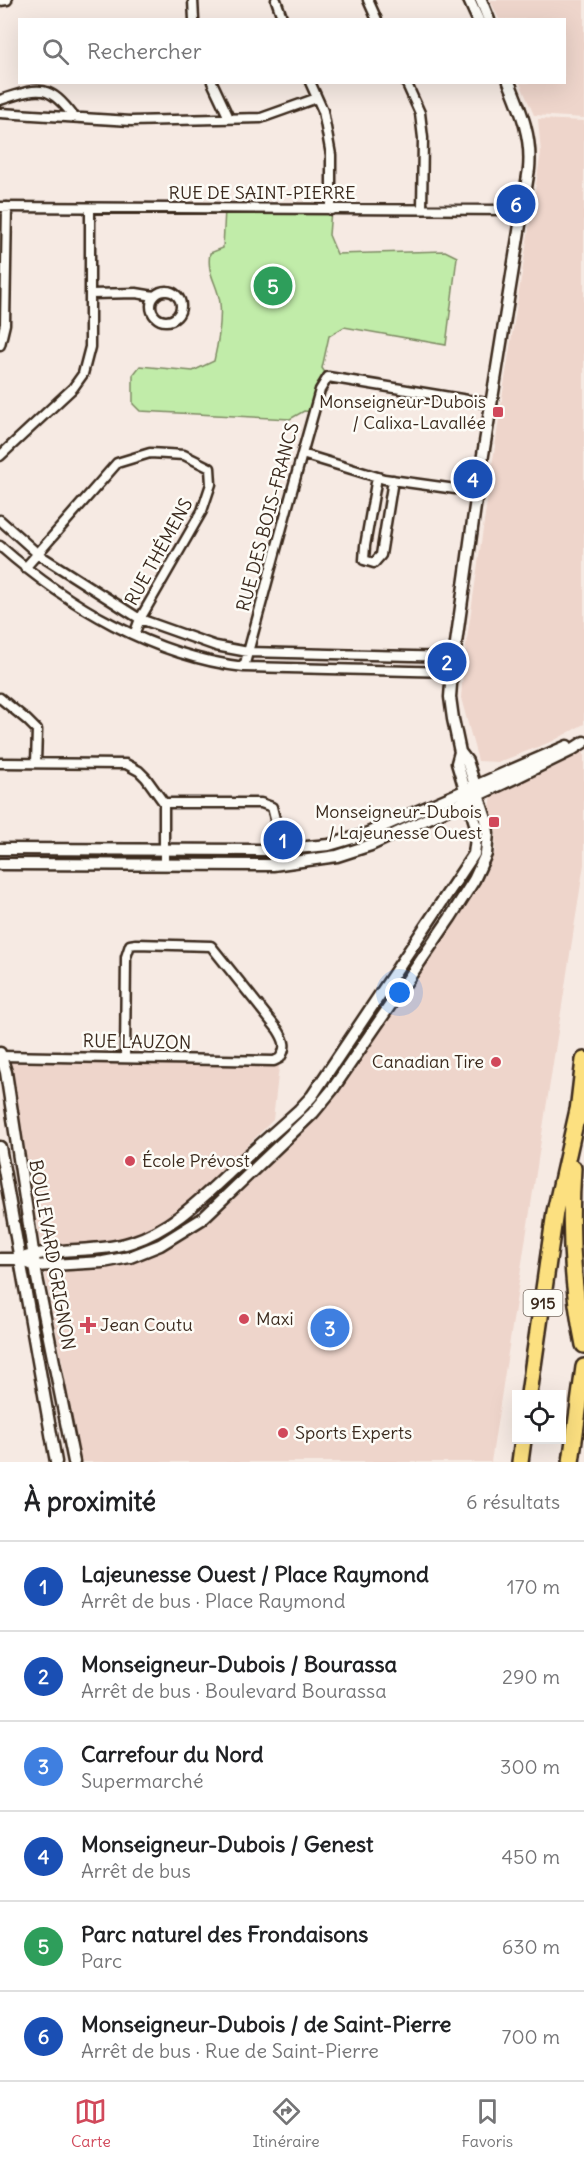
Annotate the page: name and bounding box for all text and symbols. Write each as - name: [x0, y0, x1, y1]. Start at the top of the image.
- search box: [18, 18, 566, 84]
- icon: search: [39, 35, 72, 68]
- text: Rechercher: [87, 37, 202, 65]
- street label: RUE DE SAINT-PIERRE: [169, 181, 355, 204]
- pin: 6: [496, 182, 536, 226]
- pin: 5: [254, 264, 292, 308]
- place label: Monseigneur-Dubois / Calixa-Lavallée: [319, 390, 486, 434]
- marker: Monseigneur-Dubois / Calixa-Lavallée: [491, 405, 505, 419]
- street label: RUE DES BOIS-FRANCS: [231, 420, 304, 614]
- pin: 4: [454, 456, 492, 502]
- street label: RUE THÉMENS: [120, 494, 198, 609]
- pin: 2: [428, 640, 466, 684]
- place label: Monseigneur-Dubois / Lajeunesse Ouest: [315, 800, 482, 844]
- marker: Monseigneur-Dubois / Lajeunesse Ouest: [487, 815, 501, 829]
- pin: 1: [264, 818, 302, 862]
- your location: [385, 978, 414, 1007]
- street label: RUE LAUZON: [83, 1029, 191, 1054]
- place label: Canadian Tire: [372, 1050, 484, 1073]
- marker: Canadian Tire: [489, 1055, 503, 1069]
- place label: École Prévost: [142, 1149, 250, 1172]
- marker: École Prévost: [123, 1154, 137, 1168]
- street label: BOULEVARD GRIGNON: [24, 1158, 81, 1352]
- road number: 915: [524, 1290, 562, 1316]
- pin: 3: [310, 1306, 350, 1350]
- place label: Maxi: [256, 1307, 294, 1330]
- marker: Maxi: [237, 1312, 251, 1326]
- place label: Jean Coutu: [100, 1313, 193, 1336]
- marker: Jean Coutu: [81, 1318, 95, 1332]
- map controls: [512, 1390, 566, 1444]
- button: locate: [512, 1390, 566, 1444]
- place label: Sports Experts: [295, 1421, 412, 1444]
- marker: Sports Experts: [276, 1426, 290, 1440]
- text: À proximité: [24, 1485, 156, 1518]
- text: 6 résultats: [466, 1489, 560, 1514]
- text: Lajeunesse Ouest / Place Raymond: [81, 1560, 429, 1588]
- text: 1: [40, 1574, 47, 1599]
- text: 170 m: [507, 1574, 560, 1599]
- text: Arrêt de bus · Place Raymond: [81, 1588, 345, 1613]
- text: Monseigneur-Dubois / Bourassa: [81, 1650, 397, 1678]
- text: 2: [38, 1664, 49, 1689]
- text: 290 m: [502, 1664, 560, 1689]
- text: Arrêt de bus · Boulevard Bourassa: [81, 1678, 387, 1703]
- text: Carrefour du Nord: [81, 1740, 263, 1768]
- text: 3: [38, 1754, 49, 1779]
- text: 300 m: [500, 1754, 560, 1779]
- text: Supermarché: [81, 1768, 204, 1793]
- text: Monseigneur-Dubois / Genest: [81, 1830, 373, 1858]
- text: 4: [38, 1844, 49, 1869]
- text: 450 m: [501, 1844, 560, 1869]
- text: Arrêt de bus: [81, 1858, 191, 1883]
- text: Parc naturel des Frondaisons: [81, 1920, 368, 1948]
- text: 5: [38, 1934, 49, 1959]
- text: 630 m: [502, 1934, 560, 1959]
- text: Parc: [81, 1948, 122, 1973]
- text: Monseigneur-Dubois / de Saint-Pierre: [81, 2010, 451, 2038]
- text: 6: [38, 2024, 49, 2049]
- text: 700 m: [502, 2024, 560, 2049]
- text: Arrêt de bus · Rue de Saint-Pierre: [81, 2038, 379, 2063]
- tab: Carte: [71, 2095, 111, 2151]
- tab: Itinéraire: [253, 2095, 320, 2151]
- tab: Favoris: [462, 2095, 513, 2151]

